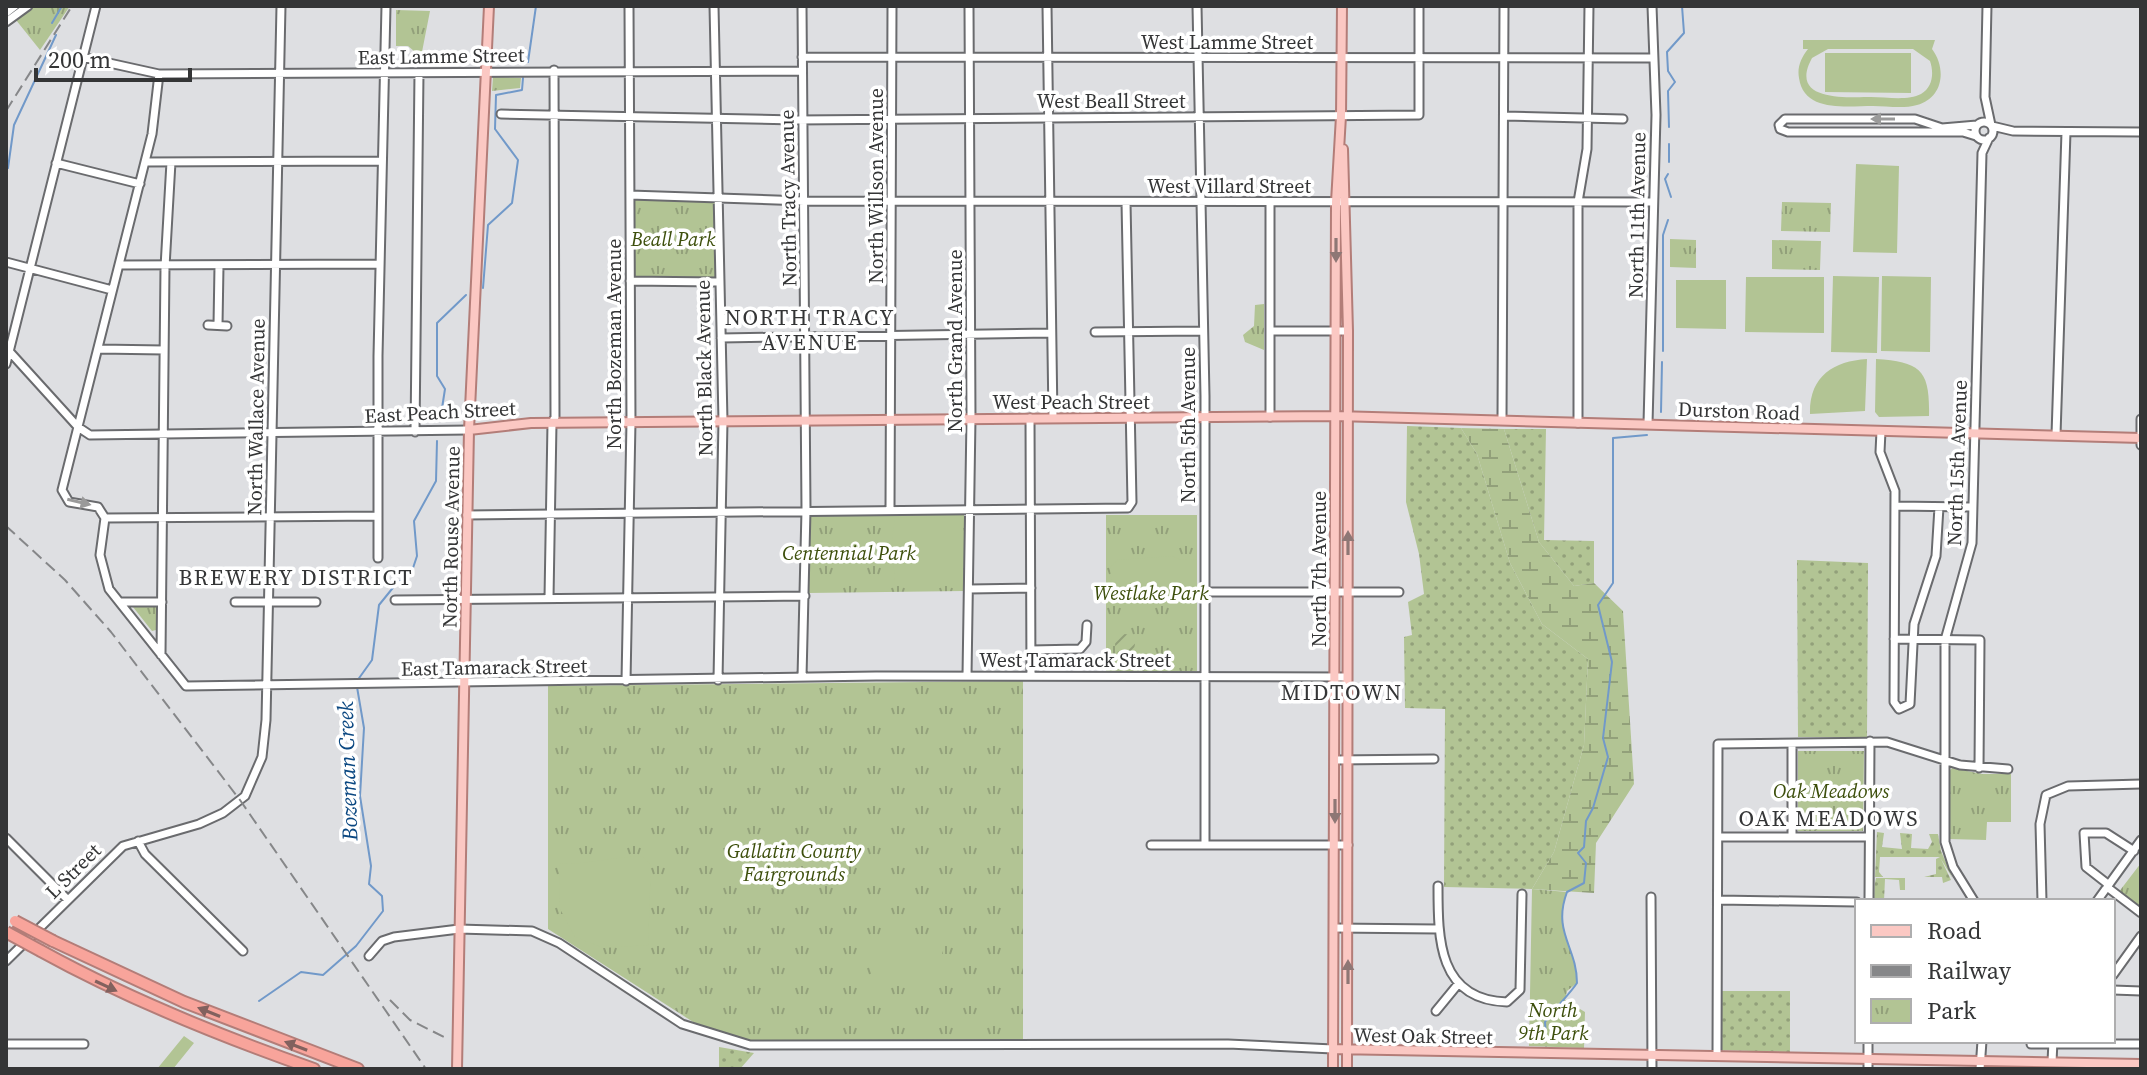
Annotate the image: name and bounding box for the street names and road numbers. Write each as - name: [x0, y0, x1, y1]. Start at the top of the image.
- street label: West Lamme Street: [1141, 28, 1314, 56]
- street label: East Lamme Street: [357, 41, 525, 71]
- street label: West Beall Street: [1037, 87, 1186, 115]
- street label: North Willson Avenue: [862, 88, 890, 284]
- street label: North Tracy Avenue: [772, 109, 804, 287]
- street label: North 11th Avenue: [1622, 132, 1652, 298]
- street label: West Villard Street: [1147, 172, 1311, 200]
- street label: North Bozeman Avenue: [600, 239, 628, 449]
- street label: North Grand Avenue: [941, 249, 969, 433]
- street label: North Black Avenue: [688, 279, 720, 457]
- street label: North Wallace Avenue: [240, 318, 272, 516]
- street label: North 5th Avenue: [1174, 347, 1202, 503]
- street label: North 15th Avenue: [1940, 379, 1974, 547]
- street label: West Peach Street: [992, 388, 1150, 416]
- street label: East Peach Street: [364, 394, 517, 430]
- street label: Durston Road: [1677, 395, 1801, 427]
- street label: North Rouse Avenue: [435, 446, 467, 628]
- street label: North 7th Avenue: [1305, 491, 1333, 647]
- street label: West Tamarack Street: [979, 646, 1172, 674]
- street label: East Tamarack Street: [401, 651, 588, 683]
- street label: L Street: [39, 837, 107, 905]
- street label: West Oak Street: [1353, 1021, 1493, 1051]

